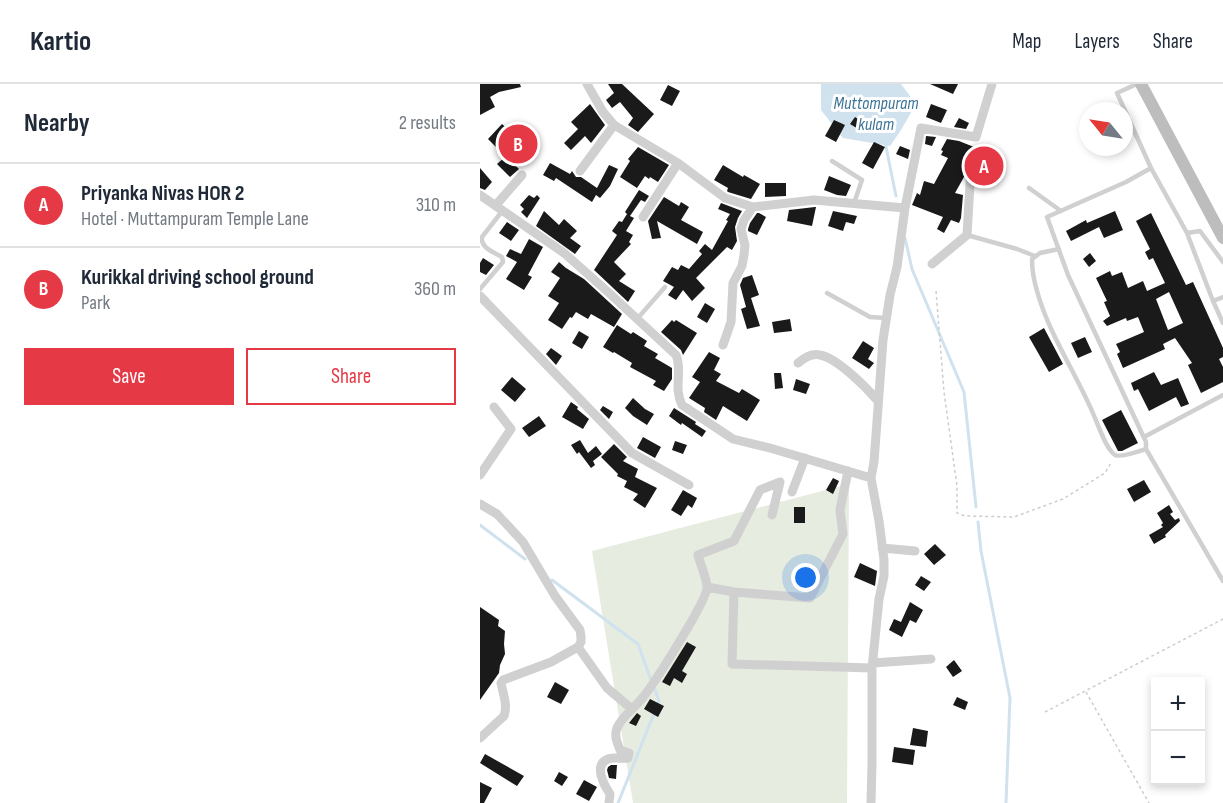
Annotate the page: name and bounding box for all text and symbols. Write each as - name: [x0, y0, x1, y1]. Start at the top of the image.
- text: Kartio: [30, 25, 91, 58]
- text: Map: [1012, 29, 1041, 54]
- text: Layers: [1074, 29, 1120, 54]
- text: Share: [1153, 29, 1193, 54]
- water label: Muttompuram kulam: [833, 93, 919, 135]
- north arrow: [1079, 102, 1133, 156]
- text: Nearby: [24, 108, 90, 139]
- text: 2 results: [399, 111, 456, 135]
- pin: B: [498, 122, 537, 166]
- pin: A: [964, 144, 1004, 188]
- text: Priyanka Nivas HOR 2: [81, 180, 244, 207]
- text: A: [39, 193, 48, 217]
- text: 310 m: [416, 193, 456, 217]
- text: Hotel · Muttampuram Temple Lane: [81, 207, 309, 231]
- text: Kurikkal driving school ground: [81, 264, 314, 291]
- text: B: [39, 277, 48, 301]
- text: 360 m: [414, 277, 456, 301]
- text: Park: [81, 291, 110, 315]
- button: Save: [24, 348, 234, 405]
- button: Share: [246, 348, 456, 405]
- your location: [791, 563, 820, 592]
- map controls: [1151, 677, 1205, 785]
- button: +: [1151, 677, 1205, 731]
- button: −: [1151, 731, 1205, 785]

